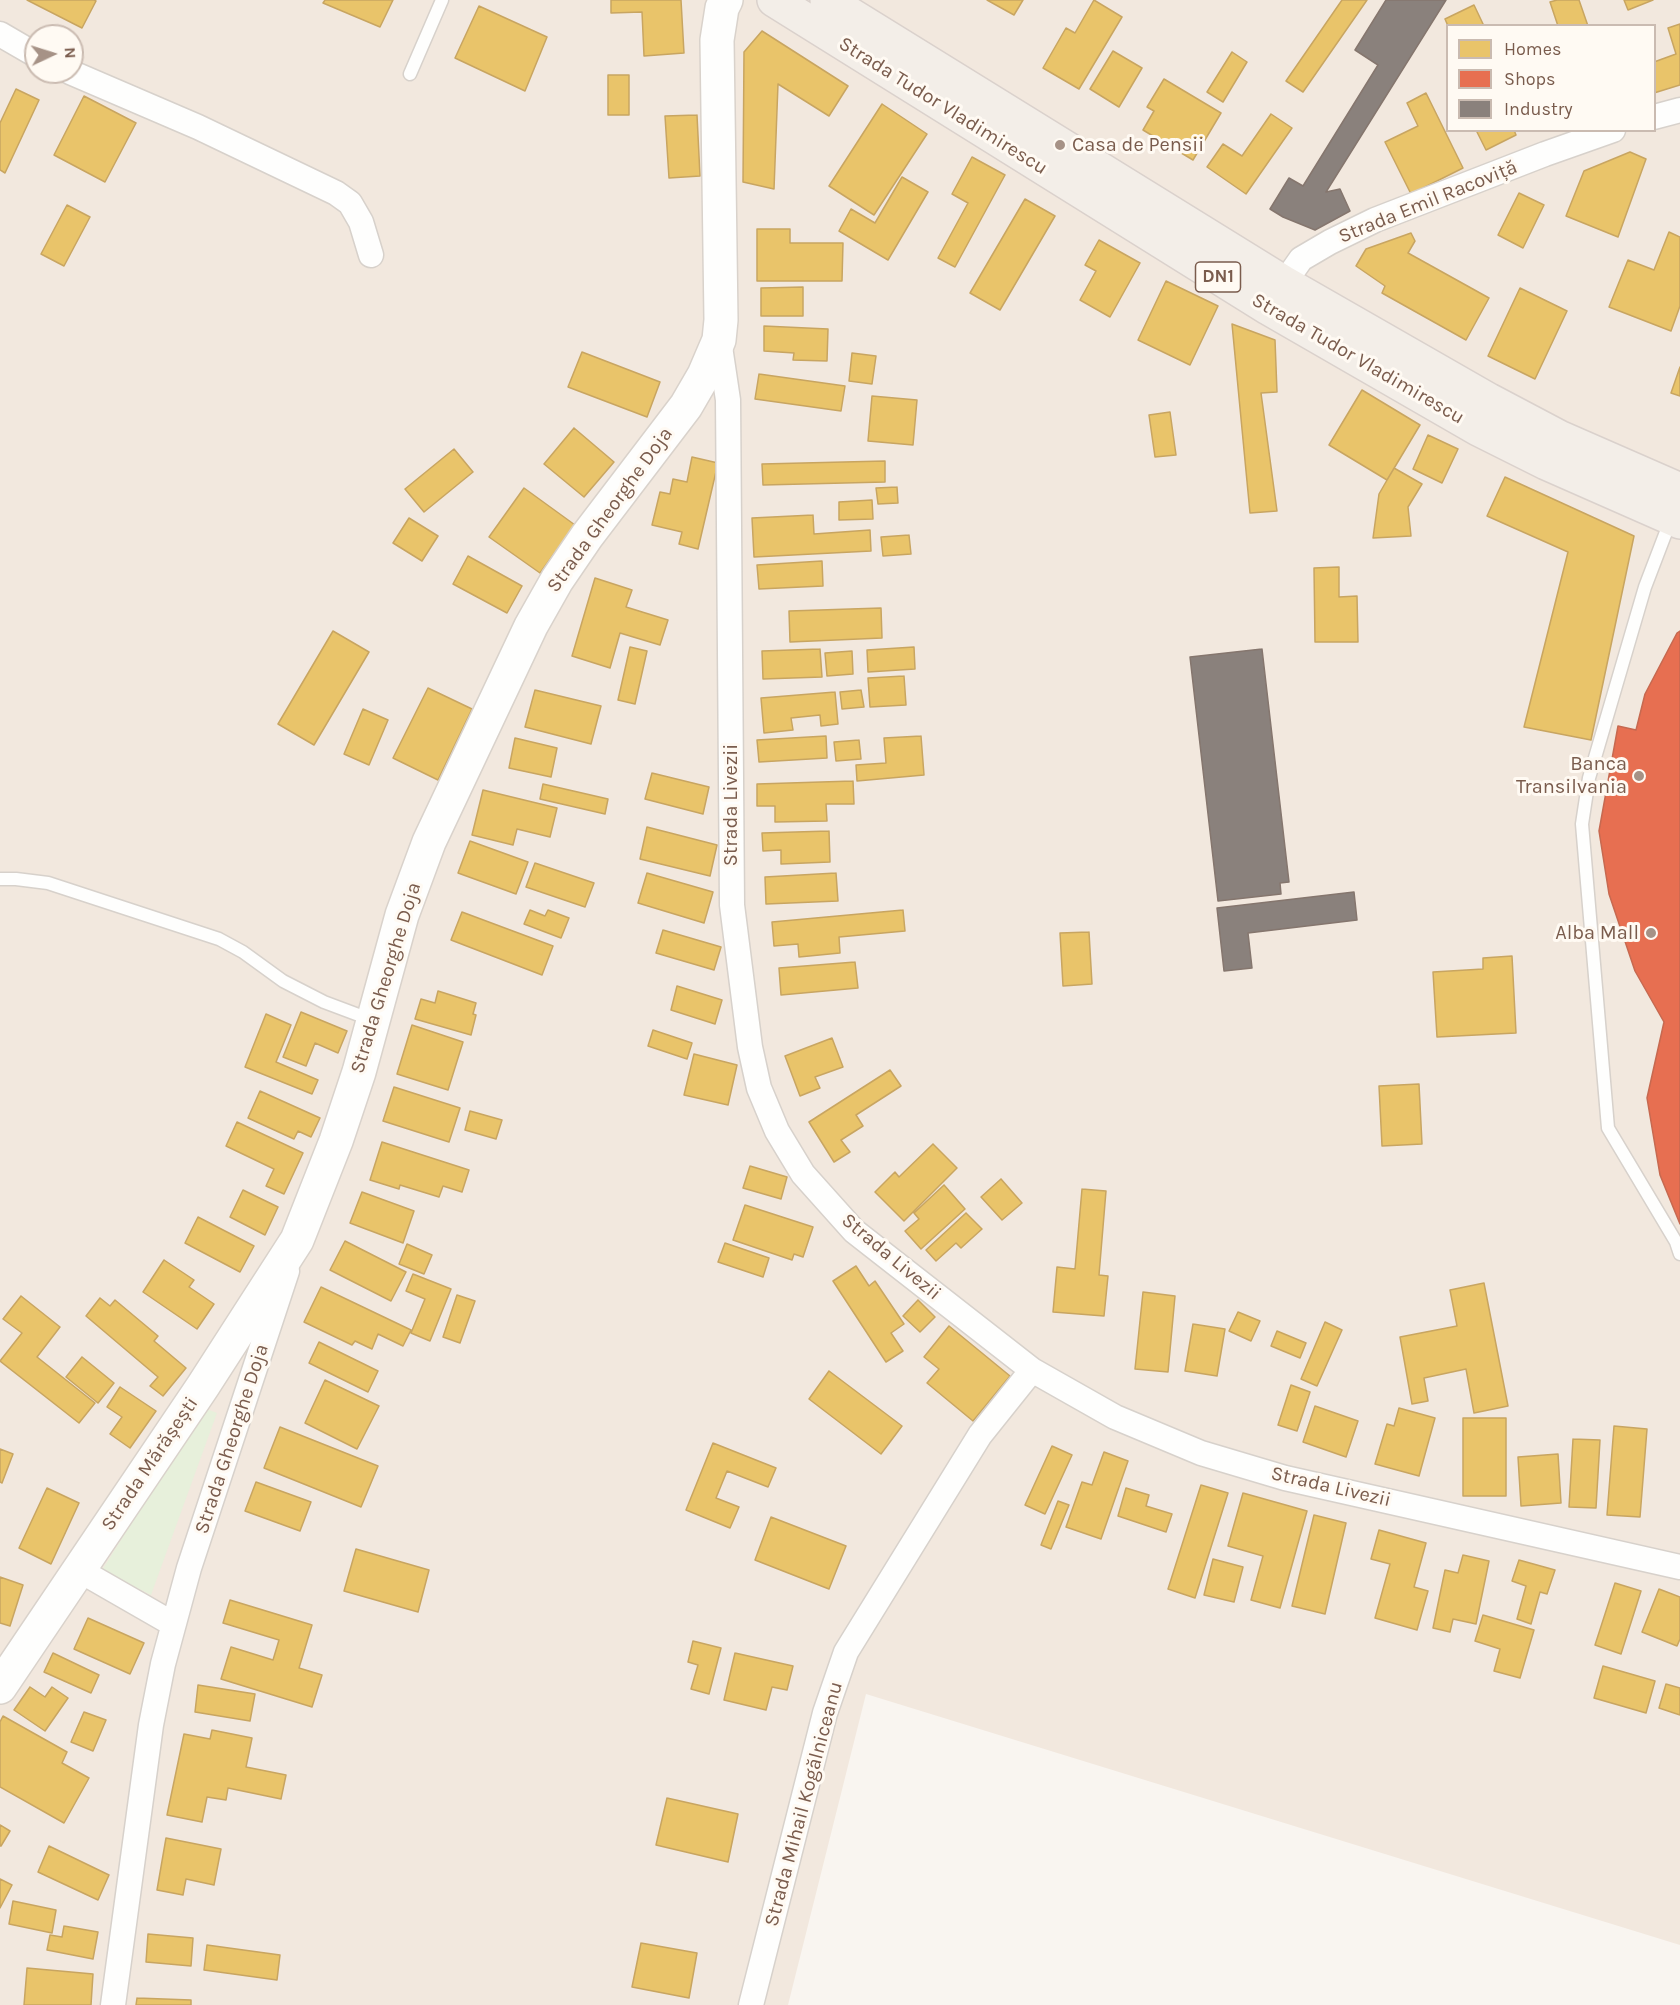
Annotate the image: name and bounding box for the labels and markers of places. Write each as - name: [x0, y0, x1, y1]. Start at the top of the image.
- place label: Casa de Pensii: [1072, 133, 1204, 157]
- marker: Casa de Pensii: [1053, 138, 1067, 152]
- place label: Banca Transilvania: [1516, 752, 1627, 799]
- marker: Banca Transilvania: [1632, 769, 1646, 783]
- place label: Alba Mall: [1555, 921, 1639, 945]
- marker: Alba Mall: [1644, 926, 1658, 940]

